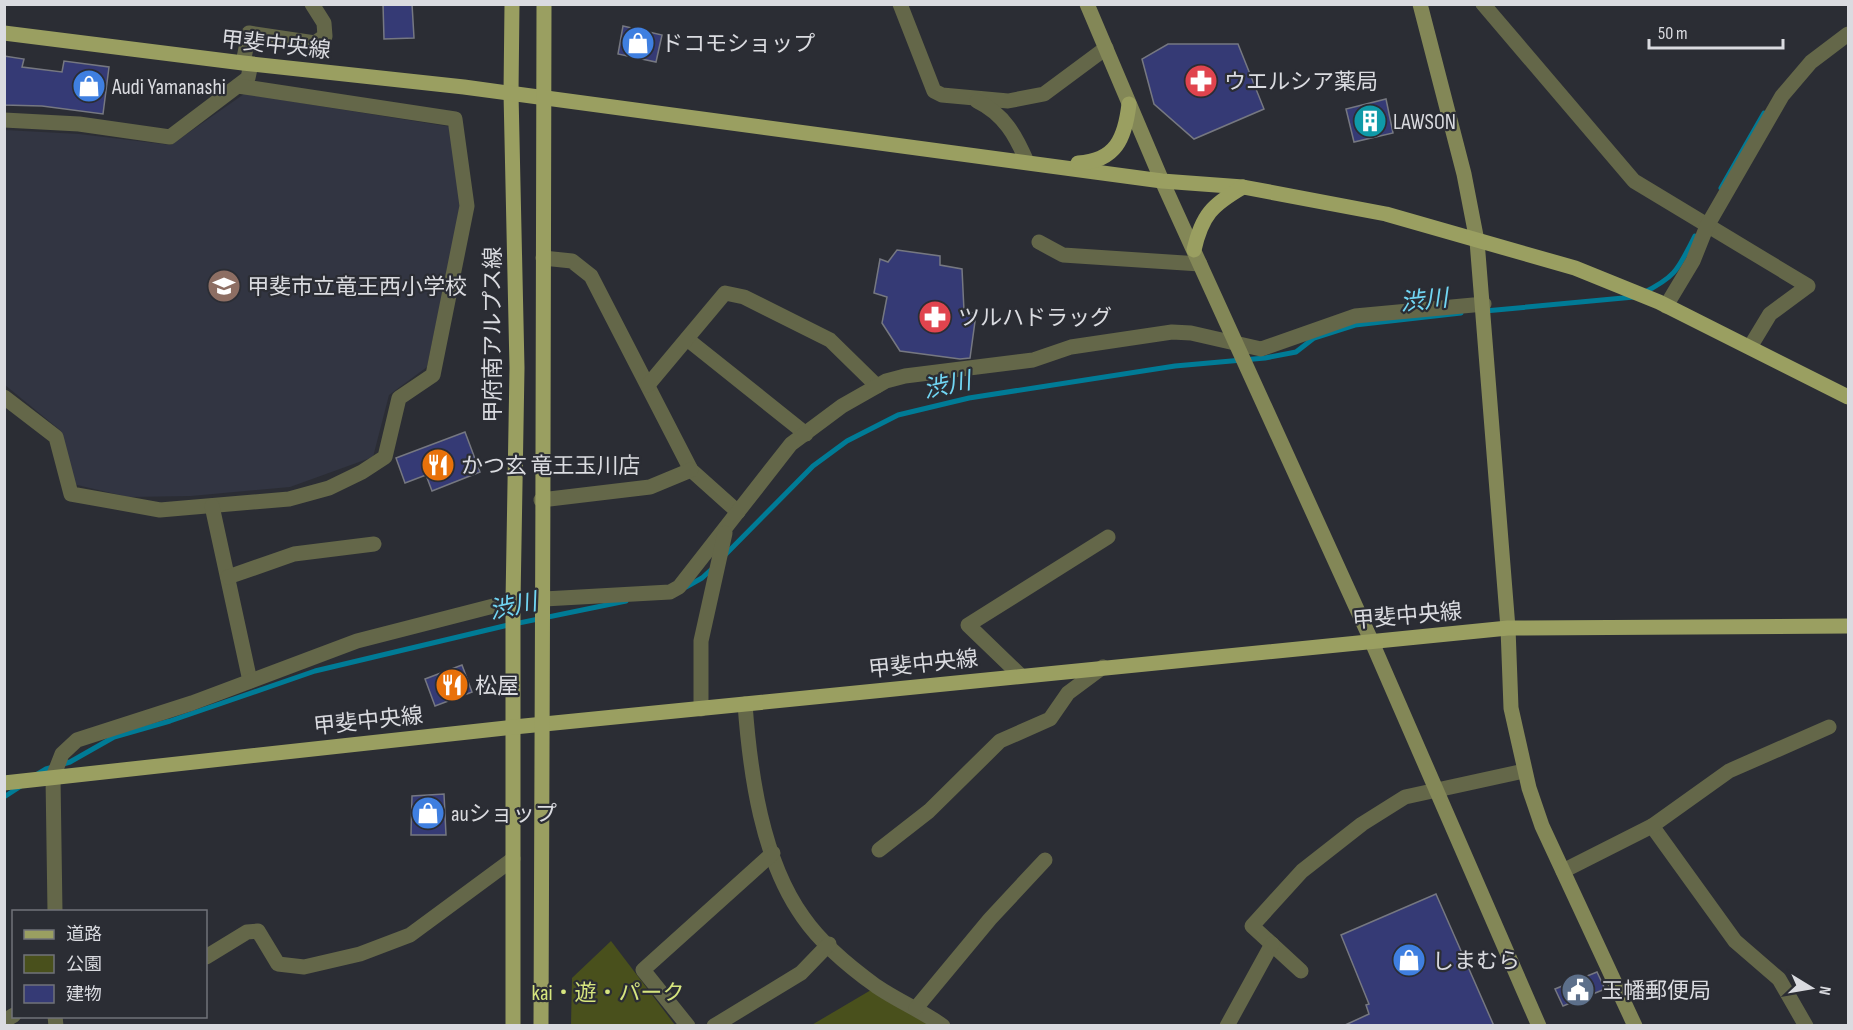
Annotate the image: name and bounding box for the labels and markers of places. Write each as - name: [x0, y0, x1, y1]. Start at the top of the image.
- shop icon: ドコモショップ: [620, 25, 656, 61]
- place label: ドコモショップ: [661, 31, 815, 58]
- pharmacy icon: ウエルシア薬局: [1183, 63, 1219, 99]
- shop icon: Audi Yamanashi: [71, 68, 107, 104]
- place label: ウエルシア薬局: [1224, 69, 1378, 96]
- place label: Audi Yamanashi: [111, 74, 226, 101]
- building icon: LAWSON: [1352, 103, 1388, 139]
- place label: LAWSON: [1393, 109, 1456, 136]
- school or university icon: 甲斐市立竜王西小学校: [206, 268, 242, 304]
- place label: 甲斐市立竜王西小学校: [247, 274, 467, 301]
- pharmacy icon: ツルハドラッグ: [917, 299, 953, 335]
- place label: ツルハドラッグ: [958, 305, 1112, 332]
- restaurant icon: かつ玄 竜王玉川店: [420, 447, 456, 483]
- place label: かつ玄 竜王玉川店: [461, 453, 641, 480]
- restaurant icon: 松屋: [434, 667, 470, 703]
- place label: 松屋: [475, 673, 519, 700]
- shop icon: auショップ: [410, 795, 446, 831]
- place label: auショップ: [451, 801, 557, 828]
- shop icon: しまむら: [1391, 942, 1427, 978]
- place label: しまむら: [1432, 948, 1520, 975]
- public building icon: 玉幡郵便局: [1560, 972, 1596, 1008]
- place label: 玉幡郵便局: [1601, 978, 1711, 1005]

